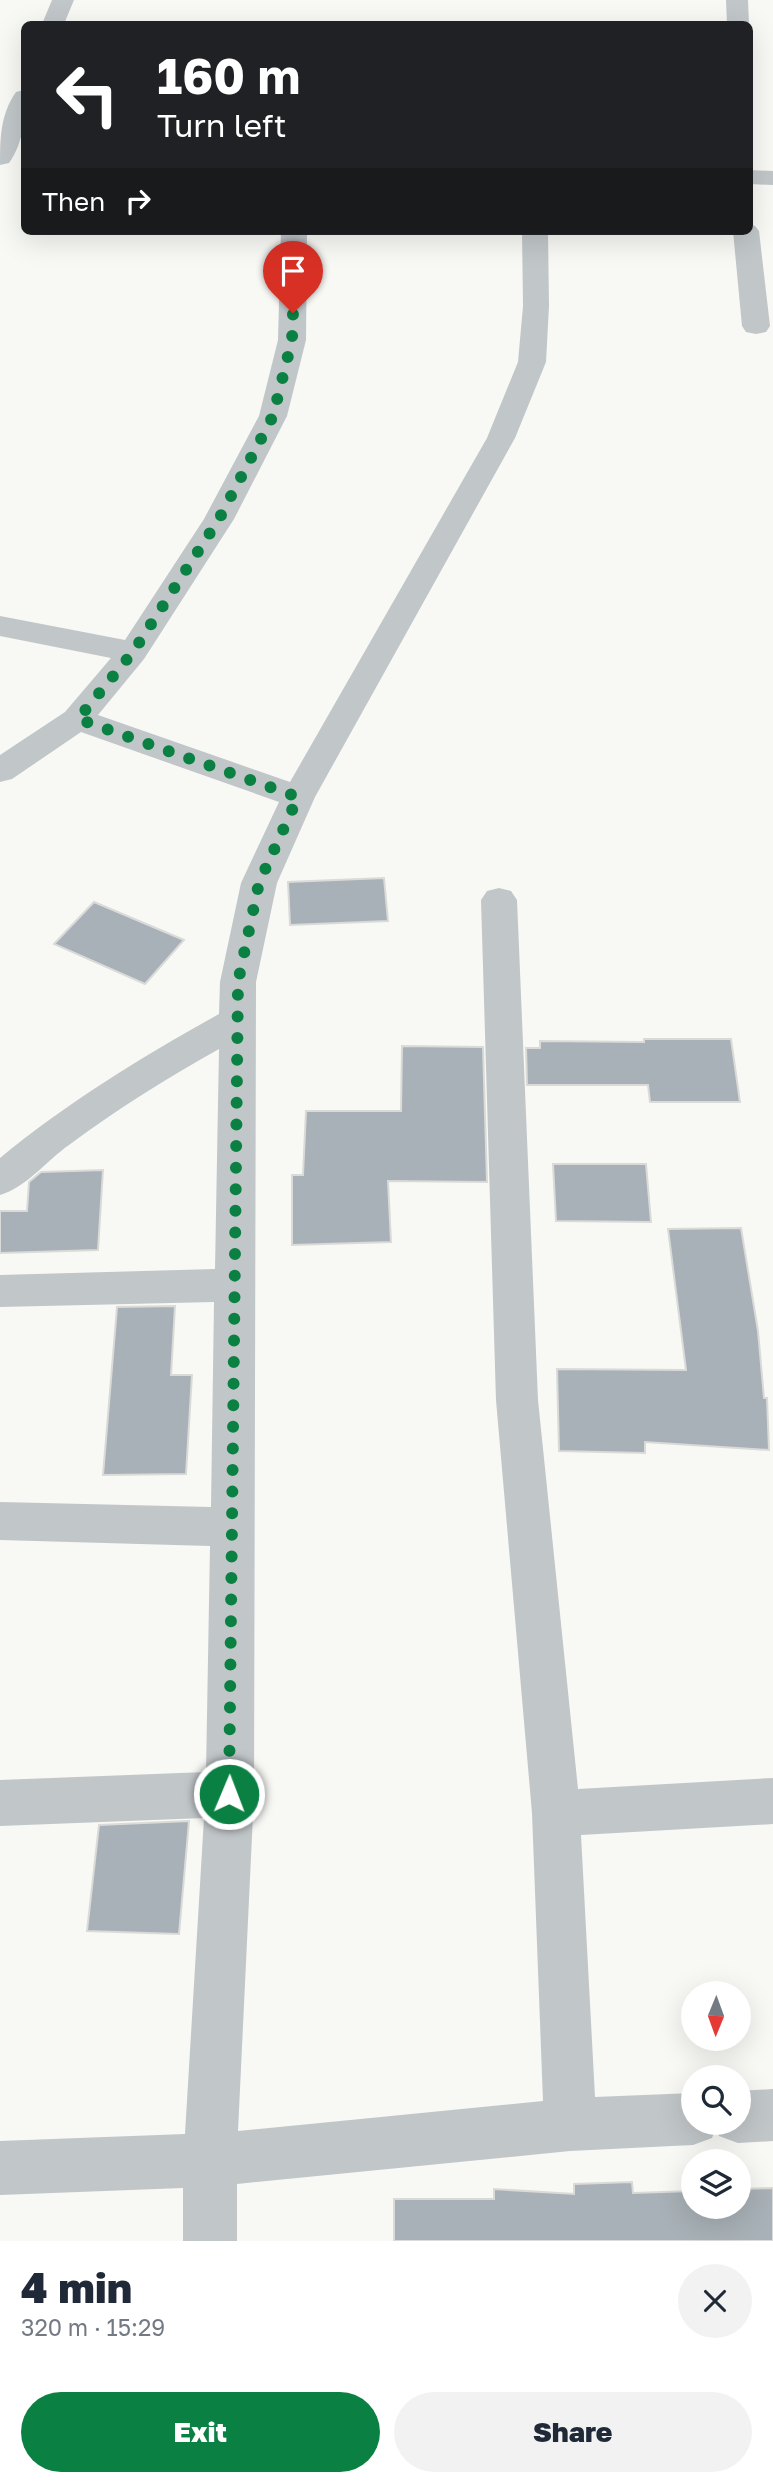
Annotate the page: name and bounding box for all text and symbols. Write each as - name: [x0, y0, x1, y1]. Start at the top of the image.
- text: 160 m: [157, 46, 300, 105]
- icon: left: [42, 49, 133, 140]
- text: Turn left: [157, 106, 286, 144]
- icon: right: [119, 182, 157, 220]
- text: Then: [42, 186, 105, 217]
- pin: [263, 241, 323, 313]
- icon: arrive: [274, 252, 312, 290]
- position arrow: [192, 1757, 266, 1831]
- north arrow: [681, 1981, 751, 2051]
- map controls: [681, 1981, 751, 2219]
- button: search: [681, 2065, 751, 2135]
- button: layers: [681, 2149, 751, 2219]
- text: 4 min: [21, 2262, 132, 2312]
- button: close: [678, 2264, 752, 2338]
- text: 320 m · 15:29: [21, 2313, 165, 2341]
- button: Exit: [21, 2392, 380, 2472]
- button: Share: [394, 2392, 752, 2472]

